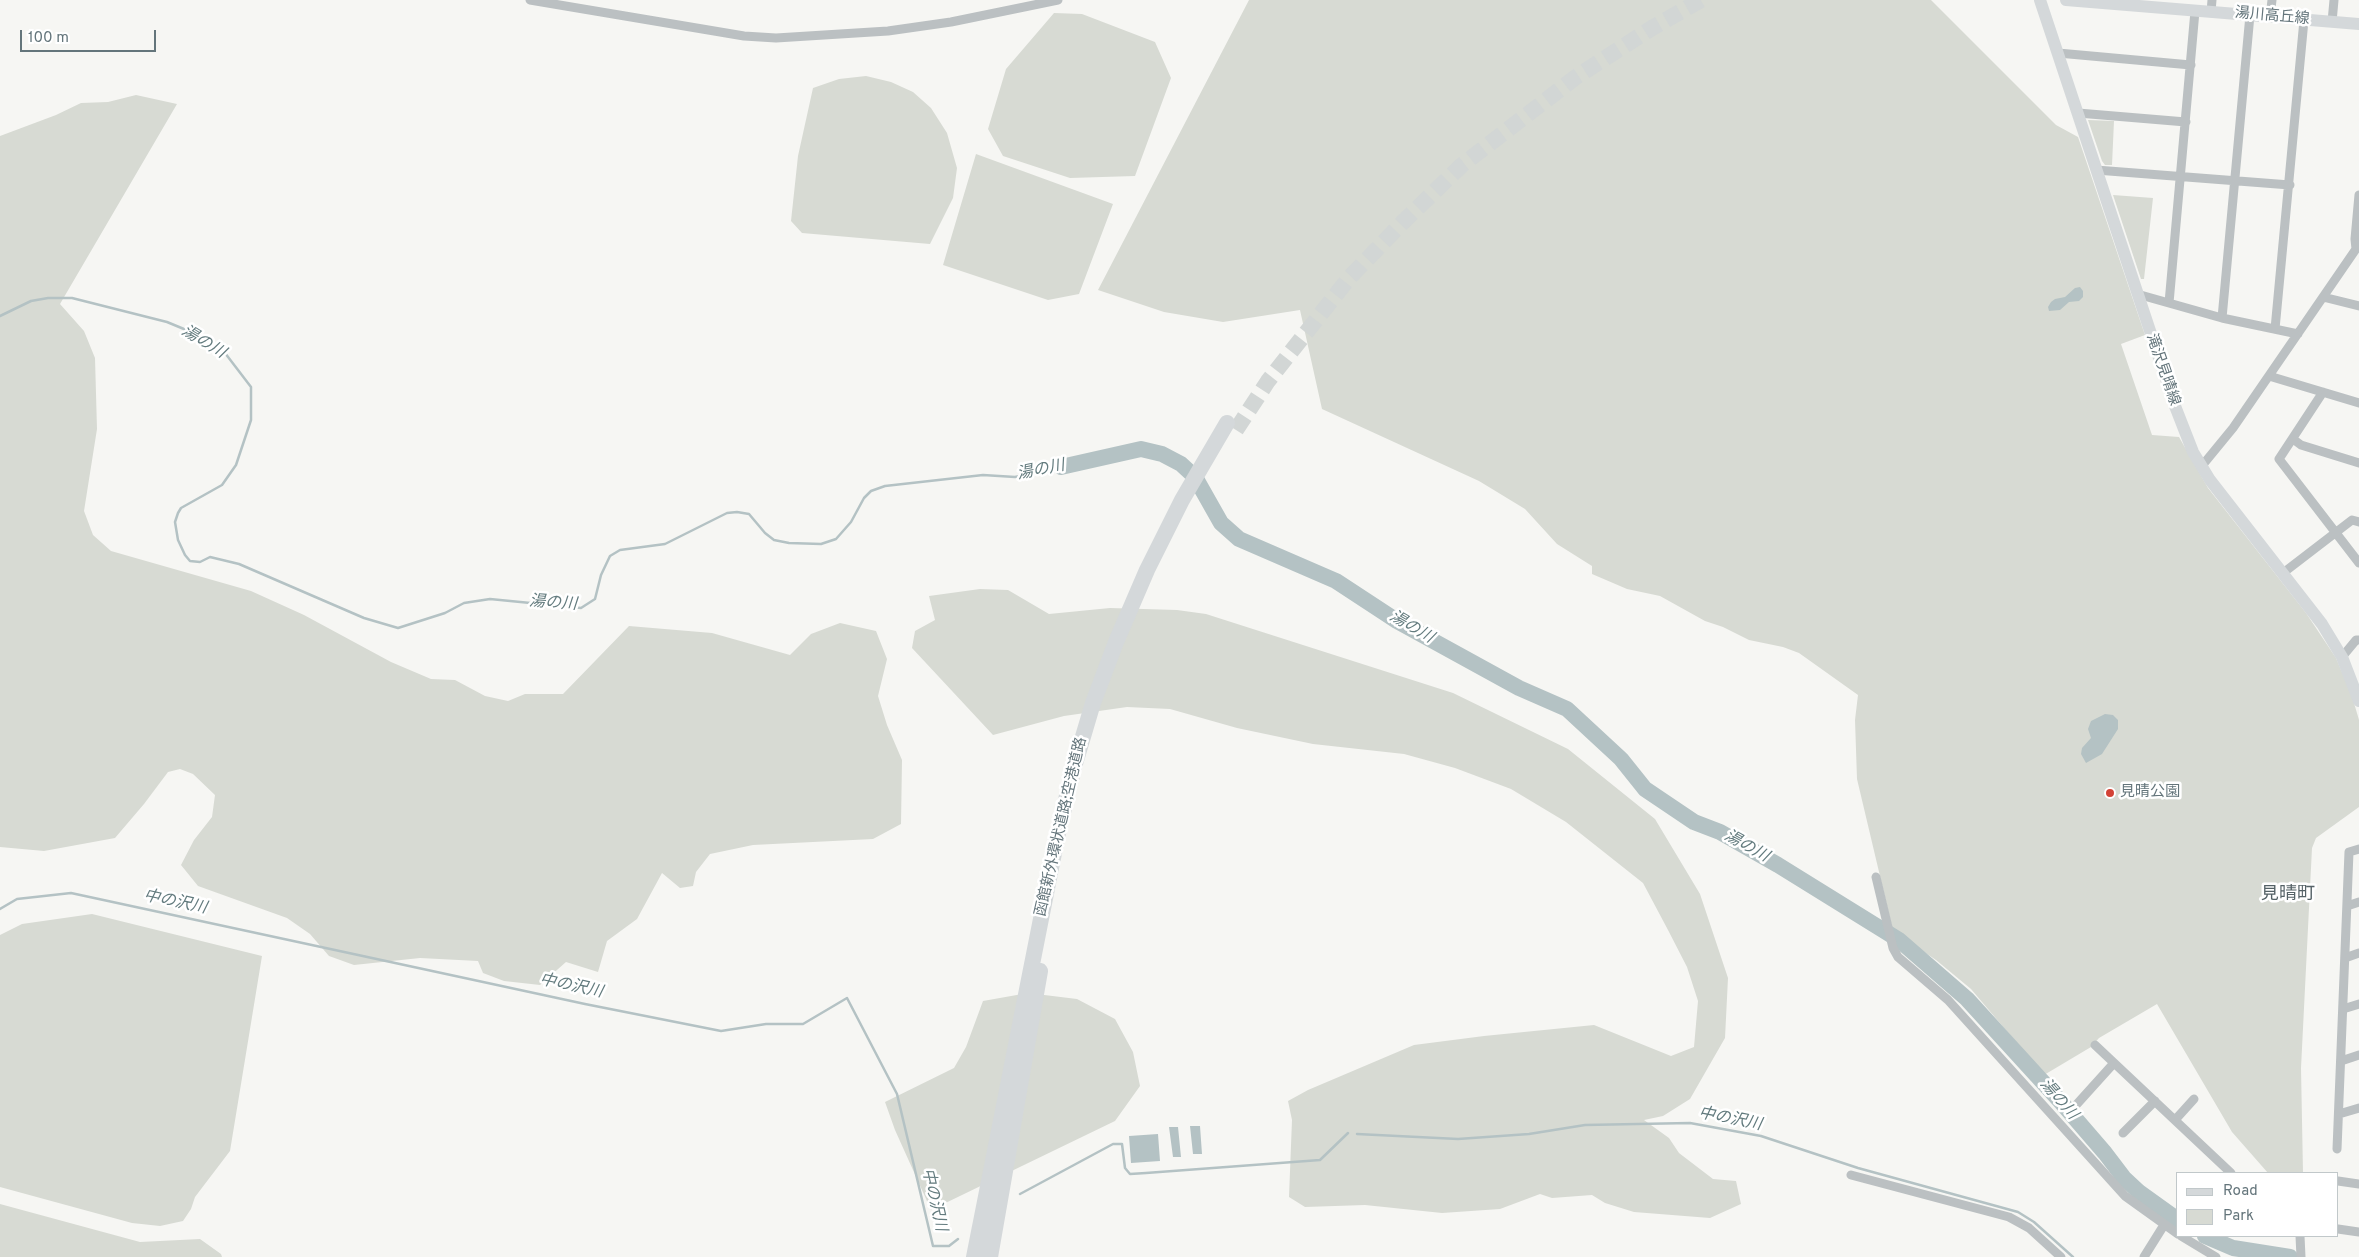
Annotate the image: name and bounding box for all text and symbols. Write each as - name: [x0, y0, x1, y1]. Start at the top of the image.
- street label: 湯川高丘線: [2234, 5, 2310, 29]
- scale bar: [22, 20, 159, 52]
- text: 100 m: [28, 29, 69, 48]
- water label: 湯の川: [177, 322, 229, 364]
- street label: 滝沢見晴線: [2141, 332, 2183, 408]
- water label: 湯の川: [1016, 457, 1066, 485]
- water label: 湯の川: [528, 593, 578, 615]
- water label: 湯の川: [1385, 608, 1437, 648]
- street label: 函館新外環状道路;空港道路: [1033, 736, 1091, 918]
- place label: 見晴公園: [2120, 784, 2180, 802]
- marker: 見晴公園: [2104, 787, 2116, 799]
- water label: 湯の川: [1720, 827, 1772, 867]
- district label: 見晴町: [2261, 884, 2315, 906]
- water label: 中の沢川: [142, 887, 208, 919]
- water label: 中の沢川: [538, 971, 604, 1003]
- water label: 湯の川: [2035, 1076, 2081, 1124]
- water label: 中の沢川: [1697, 1104, 1763, 1136]
- water label: 中の沢川: [916, 1167, 950, 1233]
- legend: [2176, 1172, 2339, 1237]
- text: Road: [2223, 1182, 2258, 1201]
- text: Park: [2223, 1207, 2254, 1226]

